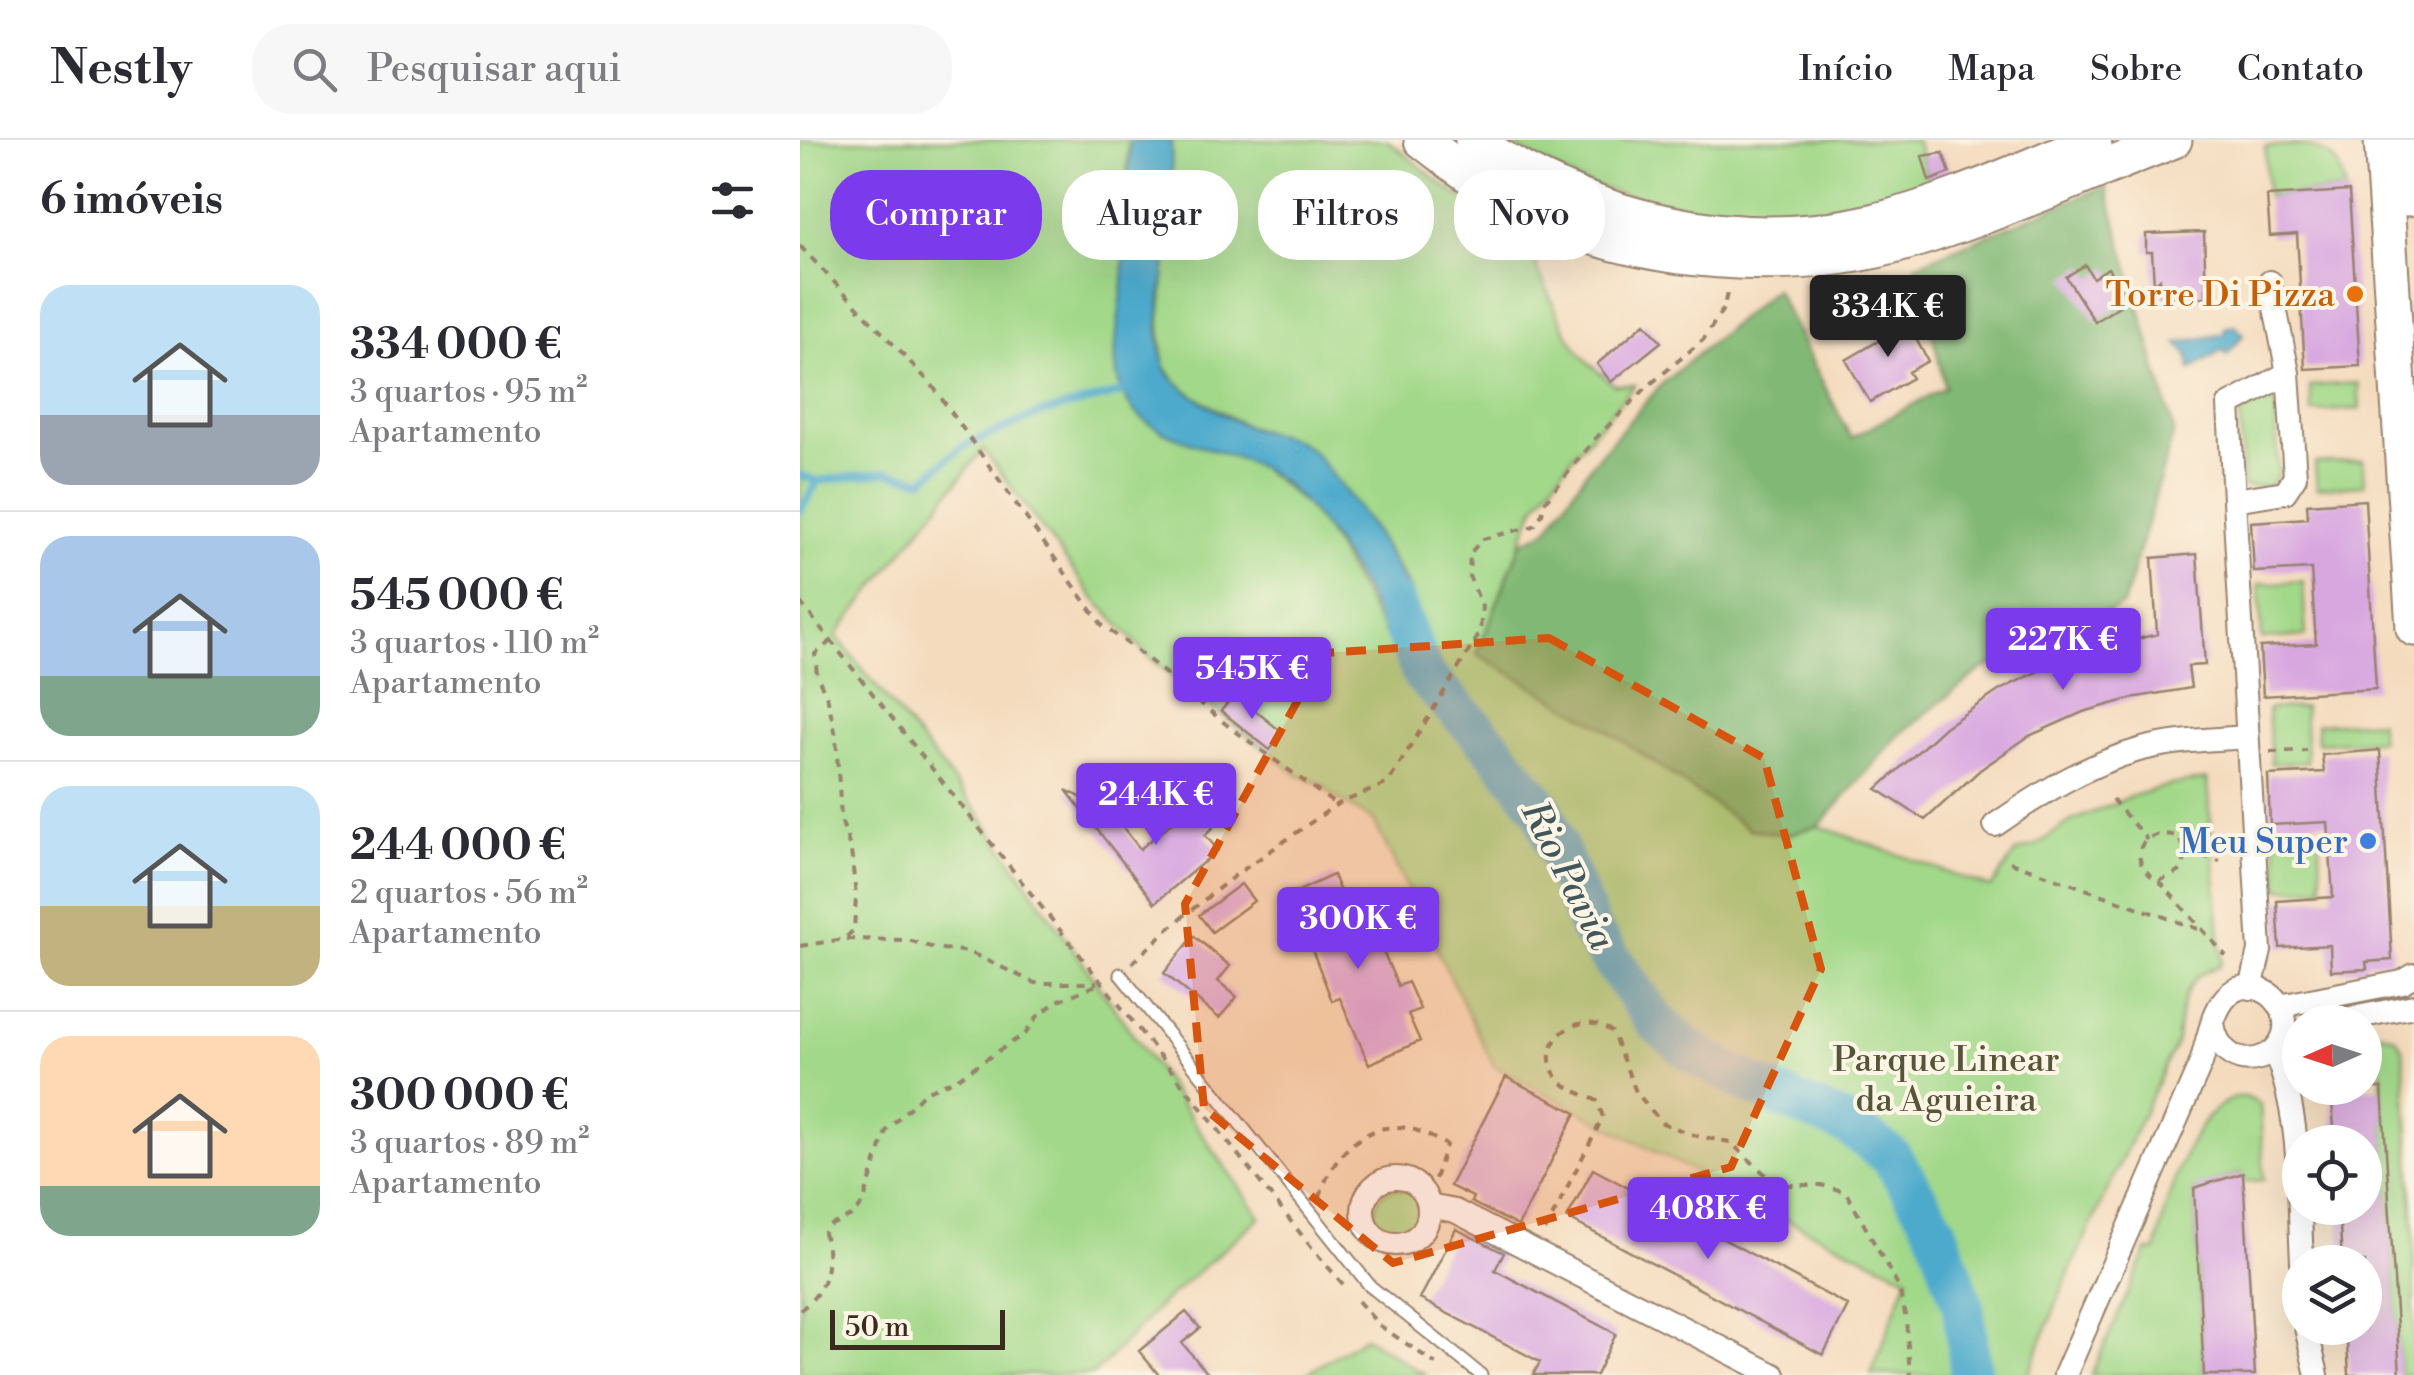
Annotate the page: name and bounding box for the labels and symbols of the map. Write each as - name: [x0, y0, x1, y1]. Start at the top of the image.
- place label: Torre Di Pizza: [2106, 274, 2335, 317]
- pin: 334K €: [1807, 275, 1969, 360]
- marker: Torre Di Pizza: [2344, 283, 2366, 305]
- pin: 227K €: [1982, 608, 2144, 693]
- pin: 545K €: [1171, 637, 1333, 722]
- pin: 244K €: [1075, 763, 1237, 848]
- water label: Rio Pavia: [1510, 792, 1626, 959]
- place label: Meu Super: [2179, 821, 2348, 864]
- marker: Meu Super: [2357, 830, 2379, 852]
- pin: 300K €: [1277, 887, 1439, 972]
- north arrow: [2282, 1005, 2382, 1105]
- park label: Parque Linear da Aguieira: [1832, 1039, 2060, 1122]
- pin: 408K €: [1627, 1177, 1789, 1262]
- scale bar: [830, 1305, 1005, 1350]

